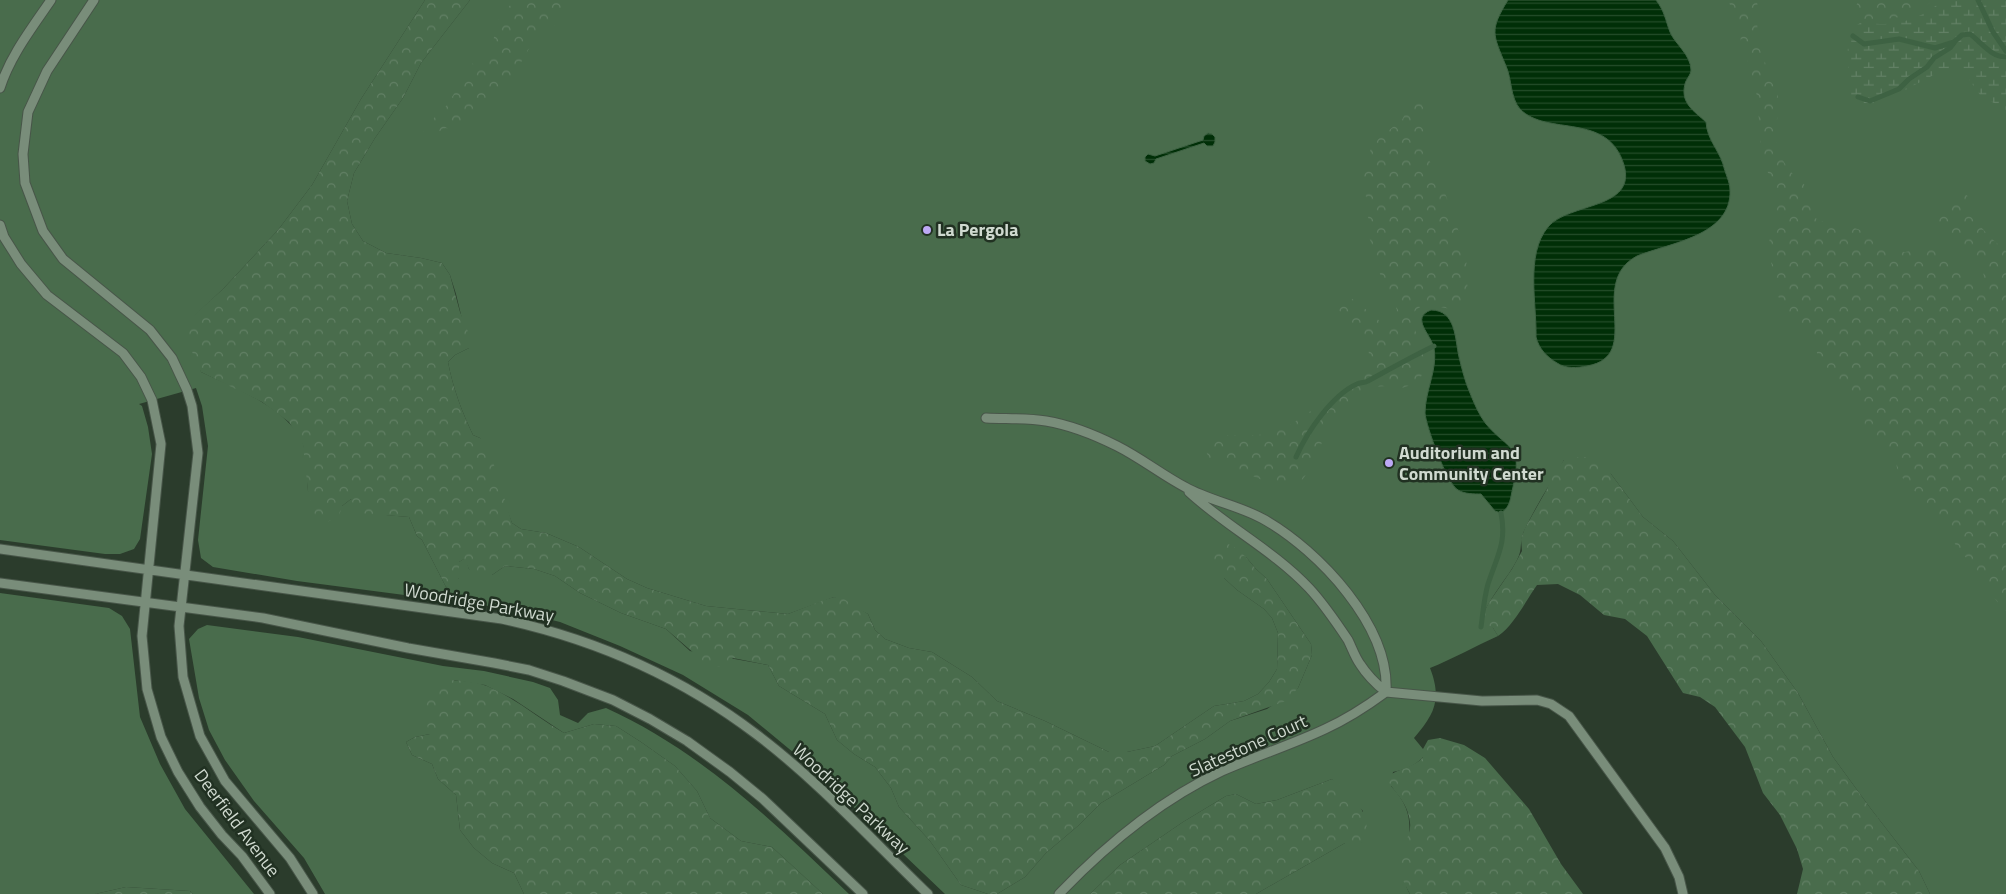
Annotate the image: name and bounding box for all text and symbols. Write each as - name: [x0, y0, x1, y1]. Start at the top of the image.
- place label: La Pergola: [937, 216, 1018, 243]
- marker: La Pergola: [921, 224, 933, 236]
- place label: Auditorium and Community Center: [1399, 439, 1544, 487]
- marker: Auditorium and Community Center: [1383, 457, 1395, 469]
- street label: Woodridge Parkway: [402, 576, 556, 629]
- street label: Slatestone Court: [1185, 707, 1312, 784]
- street label: Woodridge Parkway: [787, 737, 916, 860]
- street label: Deerfield Avenue: [188, 763, 287, 882]

